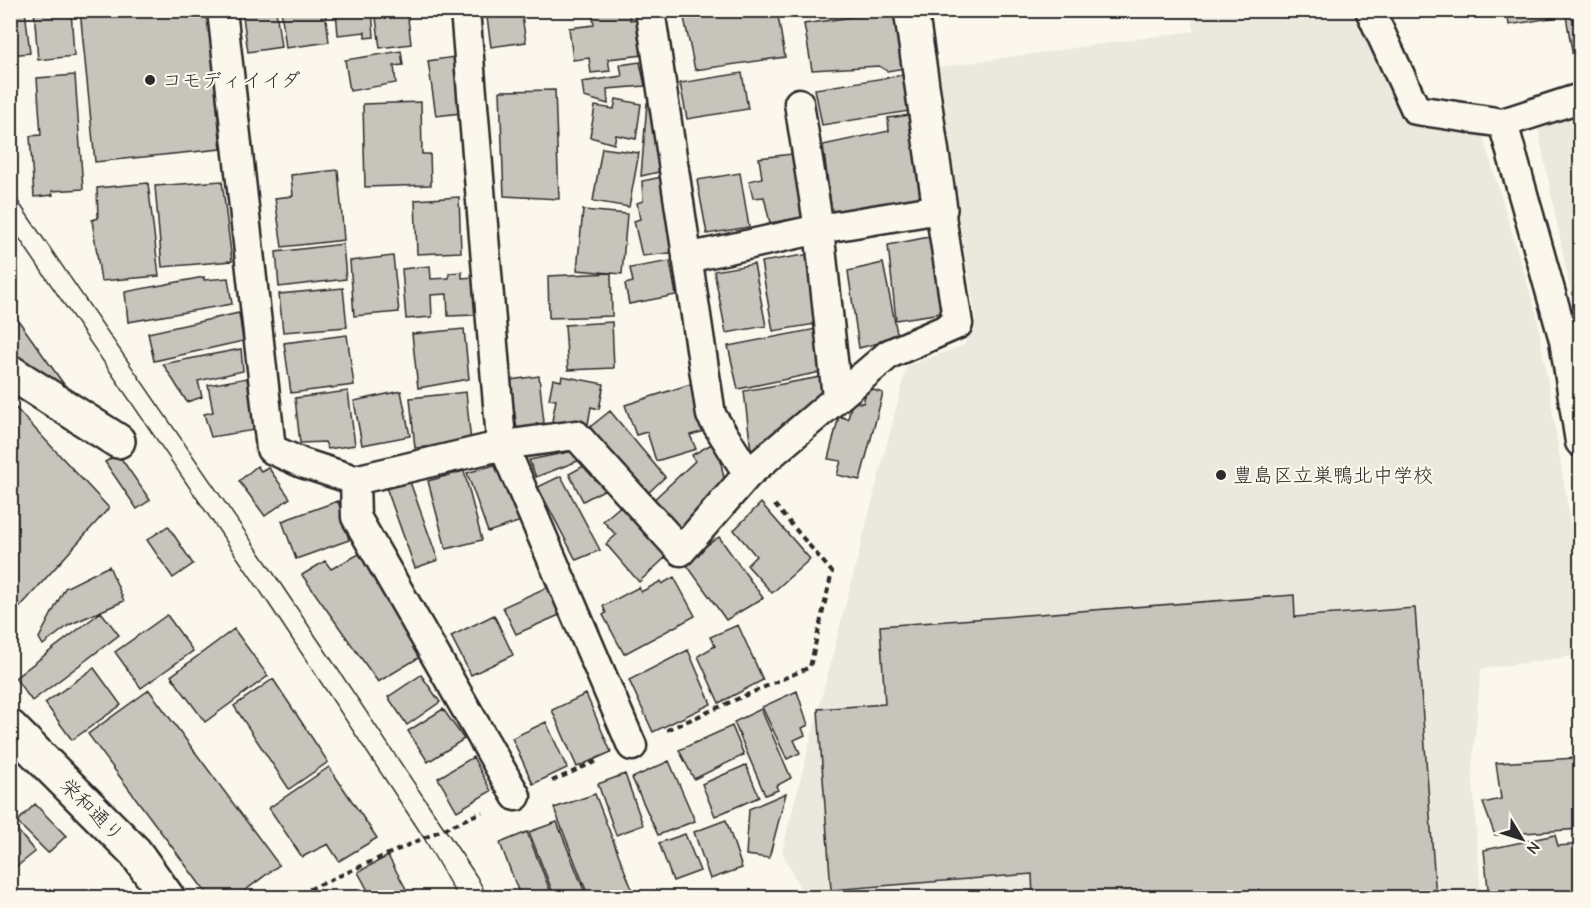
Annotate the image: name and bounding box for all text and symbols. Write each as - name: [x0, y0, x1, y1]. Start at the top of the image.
- place label: コモディイイダ: [162, 69, 301, 92]
- marker: コモディイイダ: [143, 73, 157, 87]
- place label: 豊島区立巣鴨北中学校: [1233, 464, 1433, 487]
- marker: 豊島区立巣鴨北中学校: [1214, 468, 1228, 482]
- street label: 栄和通り: [56, 774, 128, 846]
- north arrow: [1492, 809, 1552, 869]
- text: N: [1523, 838, 1543, 857]

